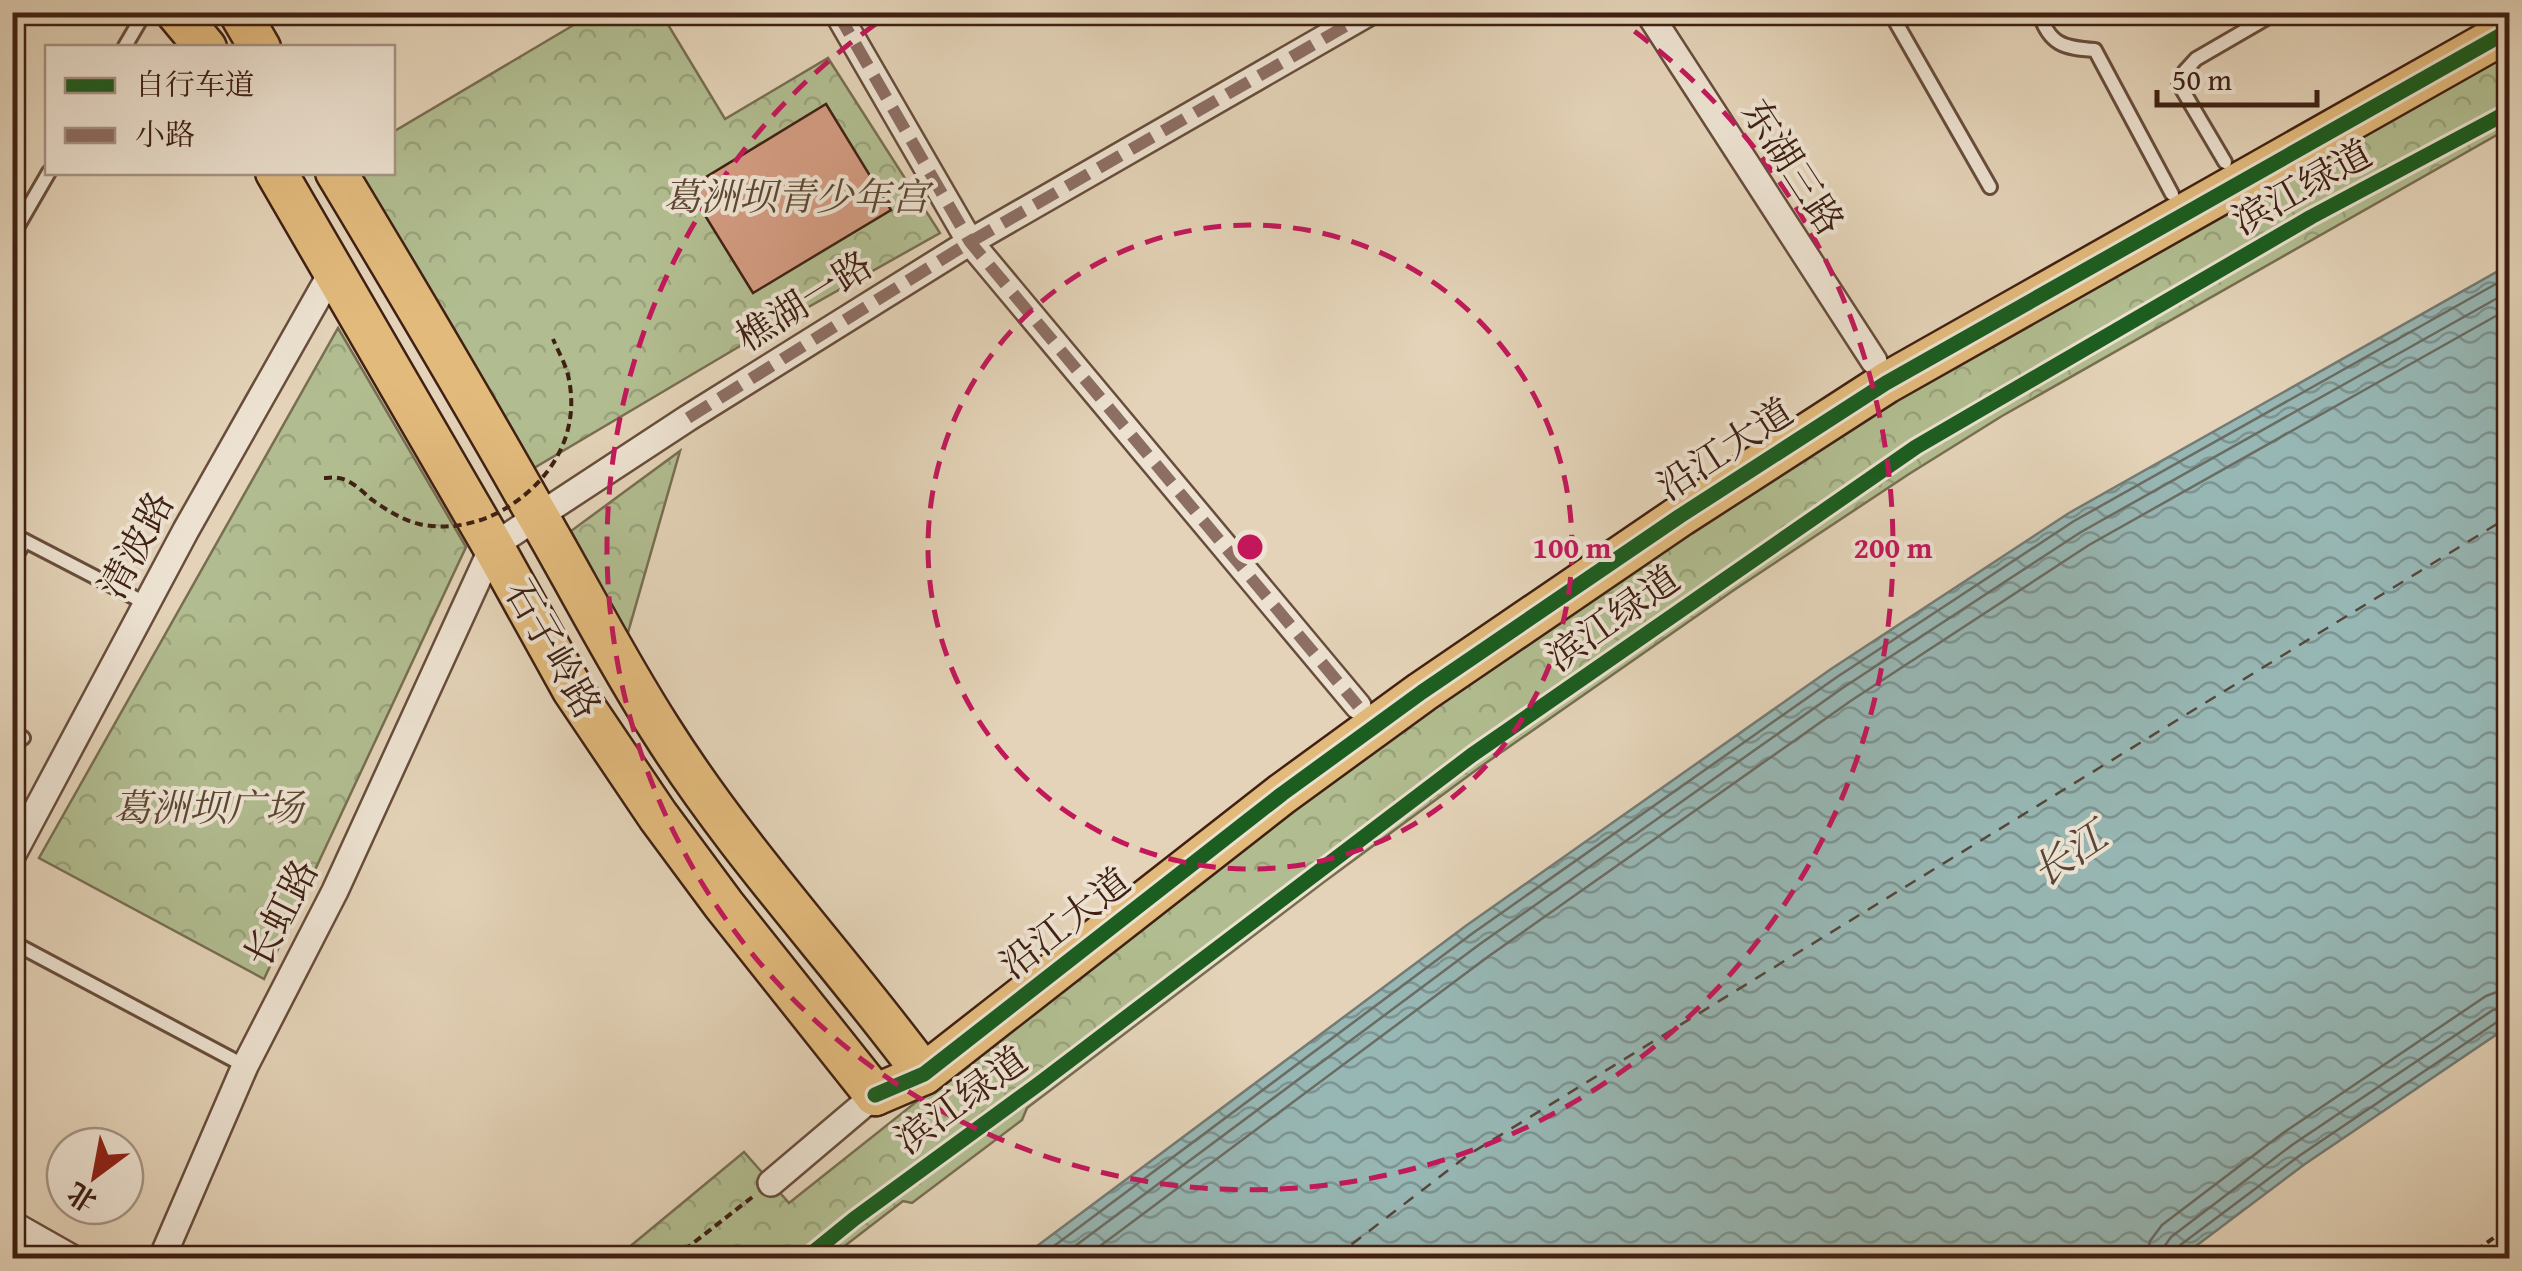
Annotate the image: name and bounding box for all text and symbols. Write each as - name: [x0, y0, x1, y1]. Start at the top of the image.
- legend: [45, 45, 395, 175]
- scale bar: [2157, 45, 2317, 107]
- text: 50 m: [2172, 57, 2232, 101]
- text: 自行车道: [135, 62, 255, 106]
- street label: 东湖三路: [1729, 87, 1859, 245]
- text: 小路: [135, 112, 195, 156]
- street label: 滨江绿道: [2221, 125, 2382, 247]
- park label: 葛洲坝青少年宫: [663, 168, 934, 224]
- street label: 樵湖一路: [724, 236, 883, 364]
- street label: 沿江大道: [1645, 383, 1803, 513]
- street label: 清波路: [84, 481, 187, 608]
- text: 100 m: [1533, 525, 1612, 569]
- text: 200 m: [1854, 525, 1933, 569]
- centre of rings: [1232, 529, 1268, 565]
- street label: 滨江绿道: [1534, 551, 1691, 684]
- street label: 石子岭路: [492, 569, 616, 728]
- park label: 葛洲坝广场: [113, 779, 306, 835]
- water label: 长江: [2019, 804, 2123, 900]
- street label: 长虹路: [229, 849, 331, 976]
- street label: 沿江大道: [987, 853, 1142, 991]
- street label: 滨江绿道: [882, 1032, 1038, 1167]
- north arrow: [45, 1126, 145, 1226]
- text: 北: [59, 1173, 104, 1222]

